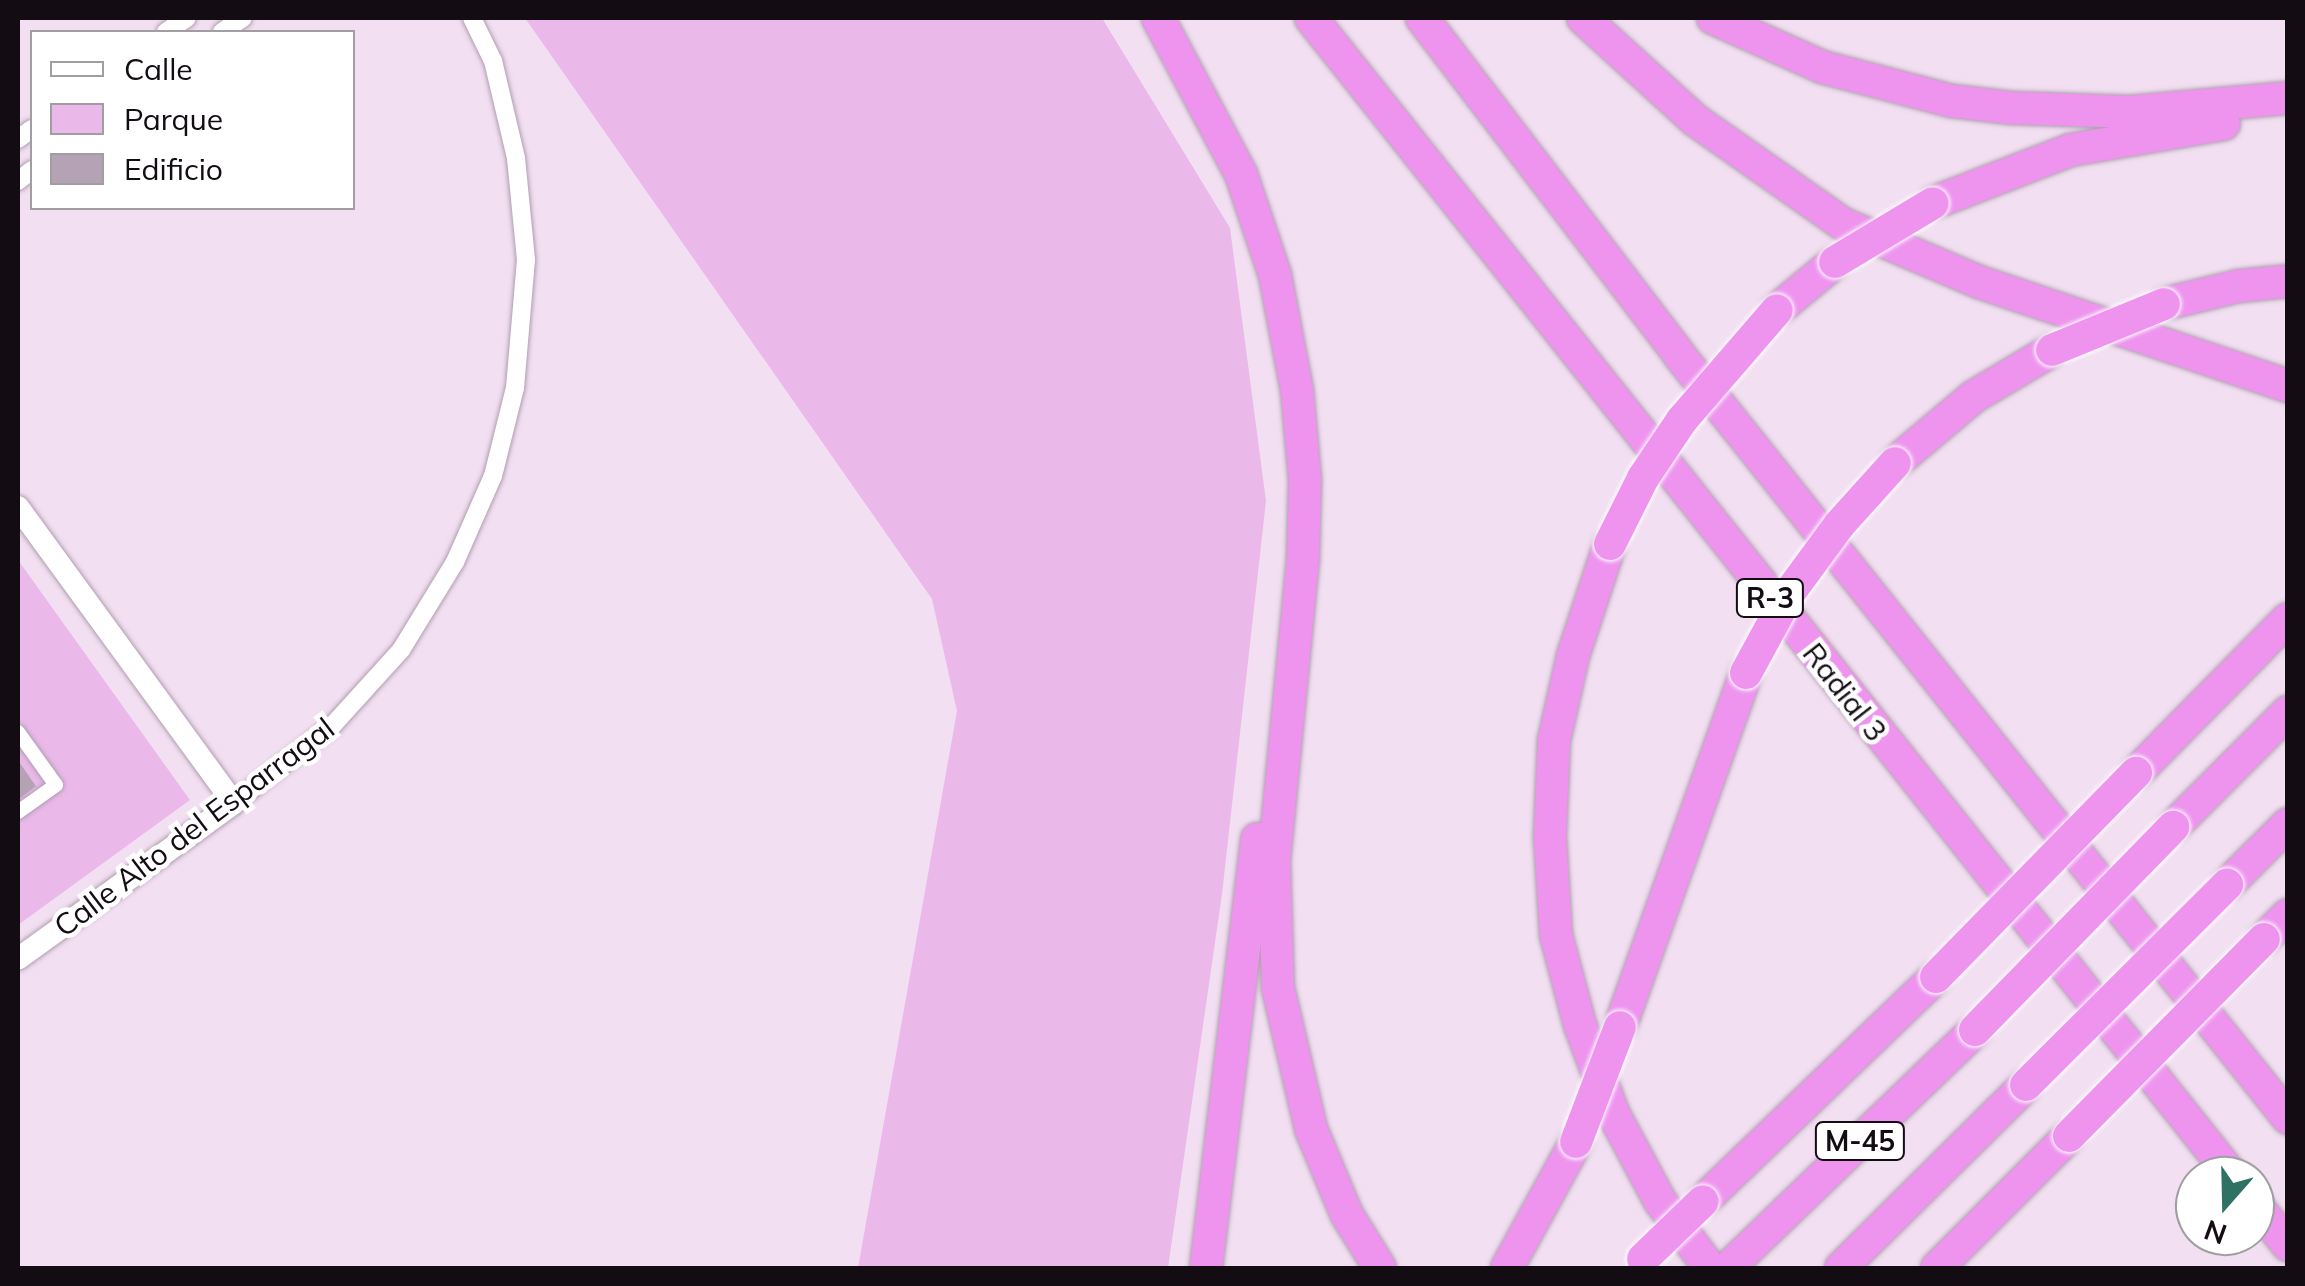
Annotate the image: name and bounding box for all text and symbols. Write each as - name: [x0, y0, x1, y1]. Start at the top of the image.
- legend: [30, 30, 355, 210]
- text: Calle: [124, 50, 193, 88]
- text: Parque: [124, 100, 223, 138]
- text: Edificio: [124, 150, 223, 188]
- road number: R-3: [1735, 575, 1805, 621]
- street label: Radial 3: [1795, 636, 1895, 748]
- street label: Calle Alto del Esparragal: [47, 710, 341, 944]
- road number: M-45: [1812, 1118, 1908, 1164]
- north arrow: [2175, 1156, 2275, 1256]
- text: N: [2199, 1213, 2231, 1253]

